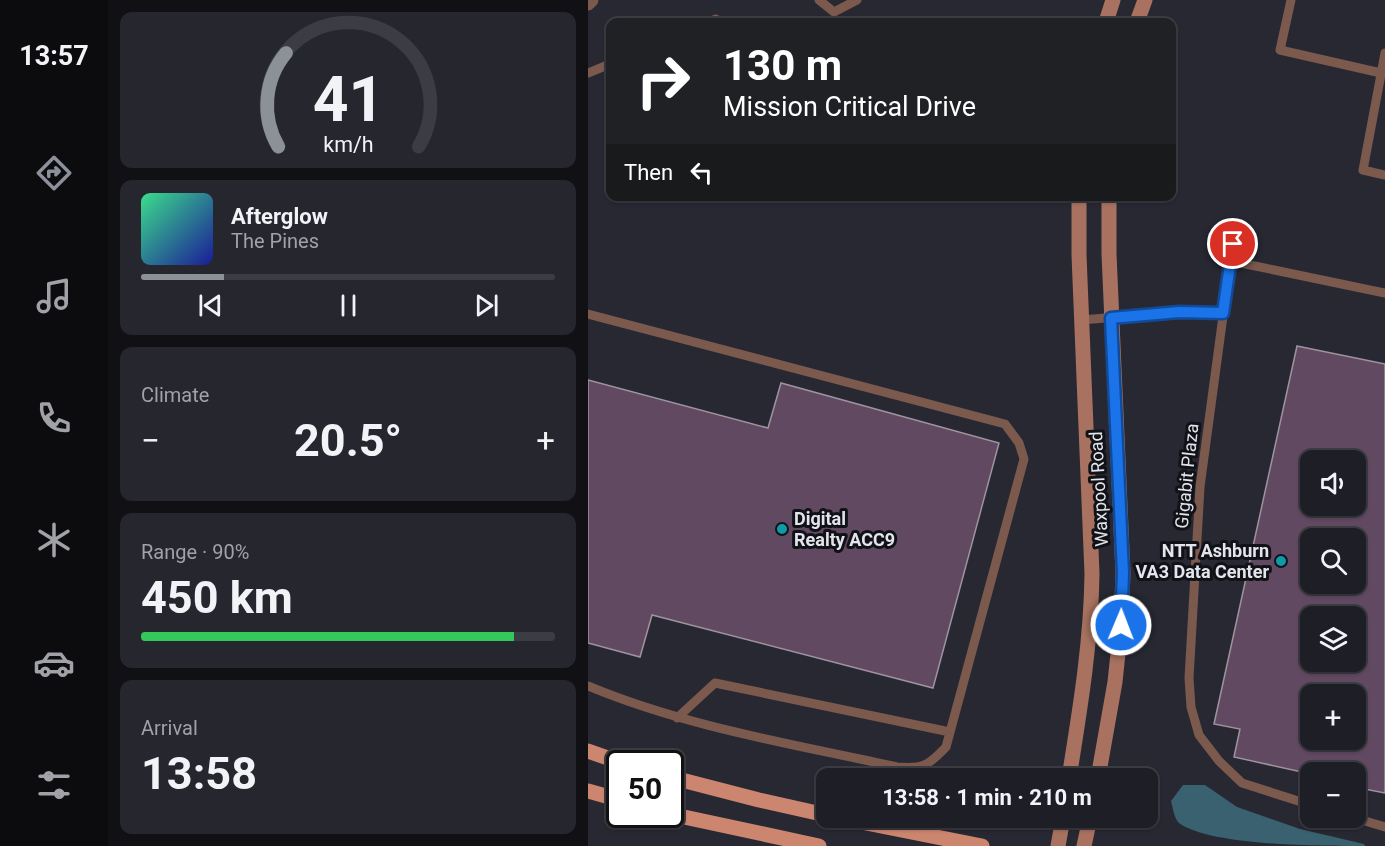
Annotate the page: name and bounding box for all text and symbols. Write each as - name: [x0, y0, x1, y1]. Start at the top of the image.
- text: 13:57: [19, 40, 89, 72]
- text: 130 m: [723, 41, 842, 90]
- icon: right: [624, 42, 702, 120]
- text: 41: [312, 63, 384, 136]
- text: Mission Critical Drive: [723, 91, 976, 123]
- text: km/h: [323, 132, 373, 157]
- icon: directions: [33, 152, 75, 194]
- icon: left: [685, 156, 718, 189]
- text: Then: [624, 160, 673, 185]
- text: Afterglow: [231, 204, 328, 229]
- pin: [1207, 218, 1258, 269]
- icon: arrive: [1216, 227, 1249, 260]
- text: The Pines: [231, 229, 319, 253]
- icon: music: [33, 275, 75, 317]
- icon: previous: [194, 289, 227, 322]
- icon: pause: [332, 289, 365, 322]
- icon: next: [470, 289, 503, 322]
- text: Climate: [141, 383, 209, 407]
- icon: phone: [33, 397, 75, 439]
- text: 20.5°: [294, 414, 402, 467]
- text: −: [141, 421, 160, 460]
- text: +: [536, 421, 555, 460]
- street label: Gigabit Plaza: [1171, 422, 1202, 530]
- street label: Waxpool Road: [1085, 431, 1112, 547]
- map controls: [1300, 450, 1366, 828]
- button: sound: [1300, 450, 1366, 516]
- place label: Digital Realty ACC9: [794, 508, 895, 550]
- icon: climate: [33, 519, 75, 561]
- marker: Digital Realty ACC9: [775, 522, 789, 536]
- button: search: [1300, 528, 1366, 594]
- text: Range · 90%: [141, 540, 249, 564]
- place label: NTT Ashburn VA3 Data Center: [1135, 540, 1269, 582]
- marker: NTT Ashburn VA3 Data Center: [1274, 554, 1288, 568]
- text: 450 km: [141, 571, 293, 624]
- position arrow: [1089, 593, 1153, 657]
- button: layers: [1300, 606, 1366, 672]
- icon: car: [33, 642, 75, 684]
- button: +: [1300, 684, 1366, 750]
- text: Arrival: [141, 716, 198, 740]
- text: 13:58: [141, 747, 257, 800]
- speed limit sign: 50: [606, 750, 684, 828]
- button: −: [1300, 762, 1366, 828]
- icon: filters: [33, 764, 75, 806]
- text: 13:58 · 1 min · 210 m: [882, 785, 1092, 810]

